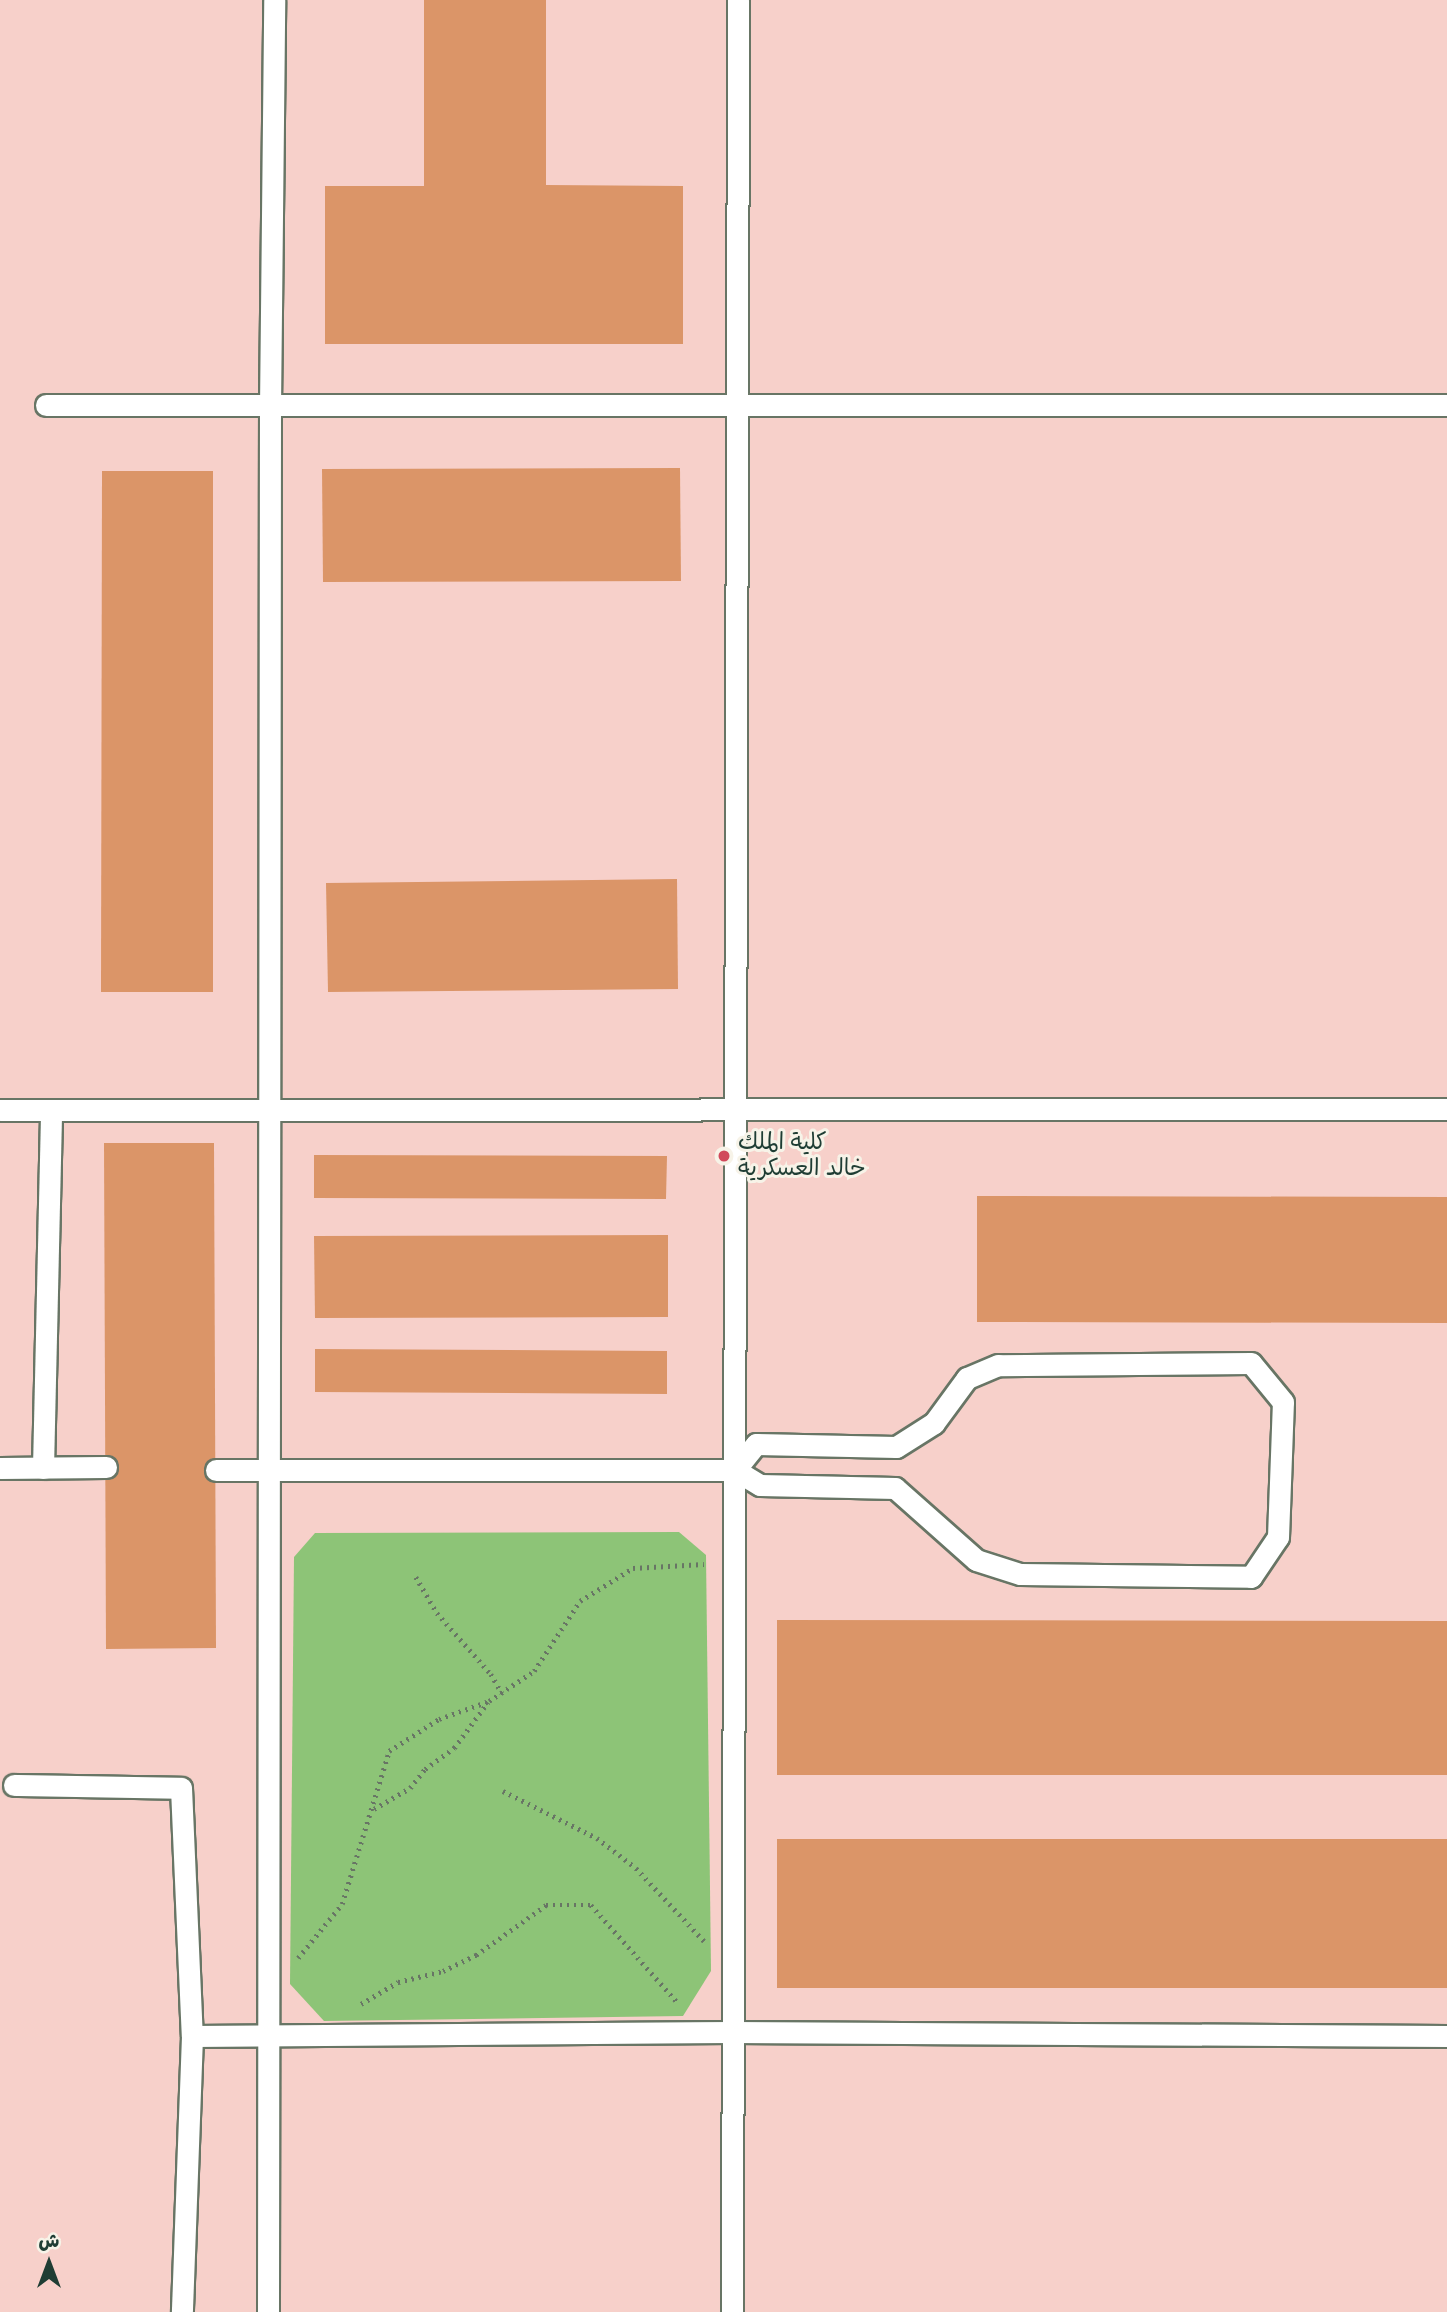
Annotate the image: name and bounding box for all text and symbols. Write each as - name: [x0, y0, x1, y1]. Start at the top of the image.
- place label: كلية الملك خالد العسكرية: [738, 1129, 866, 1183]
- marker: كلية الملك خالد العسكرية: [716, 1148, 732, 1164]
- north arrow: [14, 2228, 84, 2298]
- text: ش: [39, 2229, 59, 2254]

